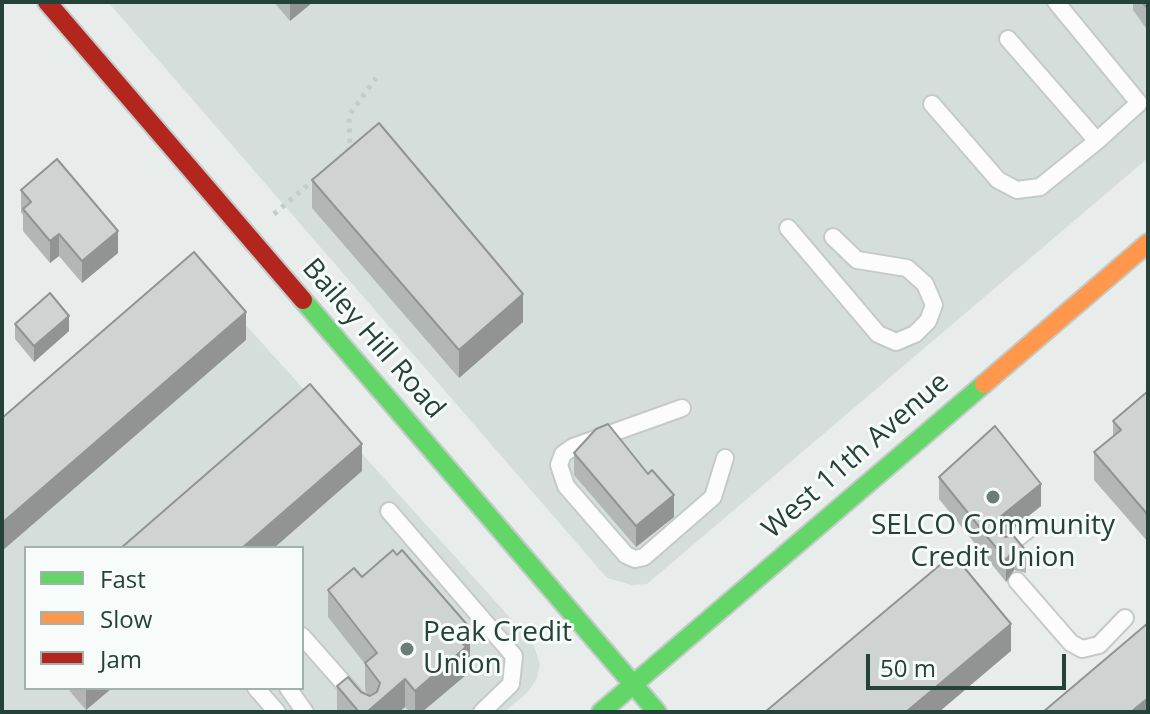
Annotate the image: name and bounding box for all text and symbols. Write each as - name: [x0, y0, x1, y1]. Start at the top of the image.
- street label: Bailey Hill Road: [294, 252, 452, 426]
- street label: West 11th Avenue: [756, 366, 956, 546]
- marker: SELCO Community Credit Union: [984, 488, 1002, 506]
- place label: SELCO Community Credit Union: [871, 509, 1115, 575]
- legend: [24, 546, 304, 690]
- text: Fast: [100, 562, 146, 595]
- text: Slow: [100, 602, 152, 635]
- place label: Peak Credit Union: [423, 616, 572, 682]
- scale bar: [870, 638, 1070, 688]
- marker: Peak Credit Union: [398, 640, 416, 658]
- text: Jam: [100, 642, 142, 675]
- text: 50 m: [880, 651, 936, 684]

